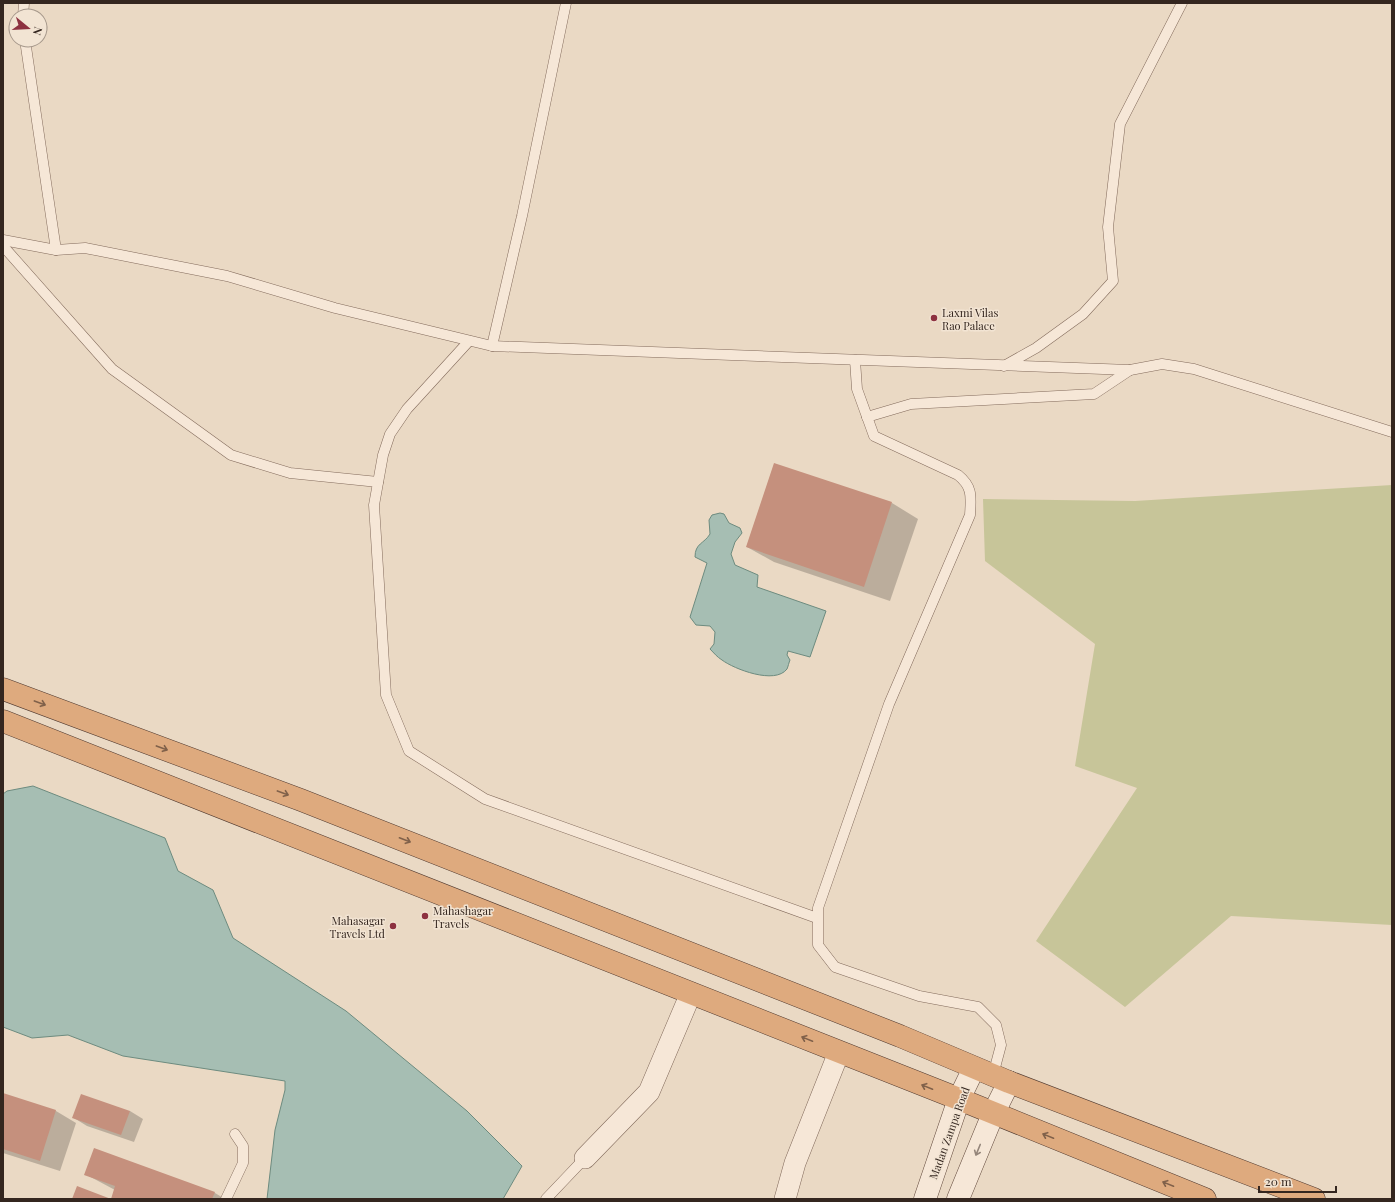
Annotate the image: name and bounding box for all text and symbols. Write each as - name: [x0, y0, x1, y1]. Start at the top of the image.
- north arrow: [8, 8, 48, 48]
- text: N: [30, 25, 46, 37]
- place label: Laxmi Vilas Rao Palace: [942, 305, 998, 333]
- marker: Laxmi Vilas Rao Palace: [929, 313, 939, 323]
- one-way arrow: [33, 700, 46, 707]
- one-way arrow: [155, 745, 168, 752]
- one-way arrow: [277, 790, 290, 797]
- one-way arrow: [398, 837, 410, 845]
- place label: Mahashagar Travels: [433, 903, 493, 931]
- marker: Mahashagar Travels: [420, 911, 430, 921]
- place label: Mahasagar Travels Ltd: [329, 913, 386, 941]
- marker: Mahasagar Travels Ltd: [388, 921, 398, 931]
- one-way arrow: [801, 1035, 813, 1043]
- one-way arrow: [922, 1083, 934, 1090]
- street label: Madan Zampa Road: [925, 1084, 973, 1181]
- one-way arrow: [1042, 1132, 1054, 1139]
- one-way arrow: [974, 1144, 982, 1156]
- scale bar: [1259, 1168, 1336, 1194]
- text: 20 m: [1265, 1173, 1292, 1189]
- one-way arrow: [1163, 1180, 1175, 1188]

